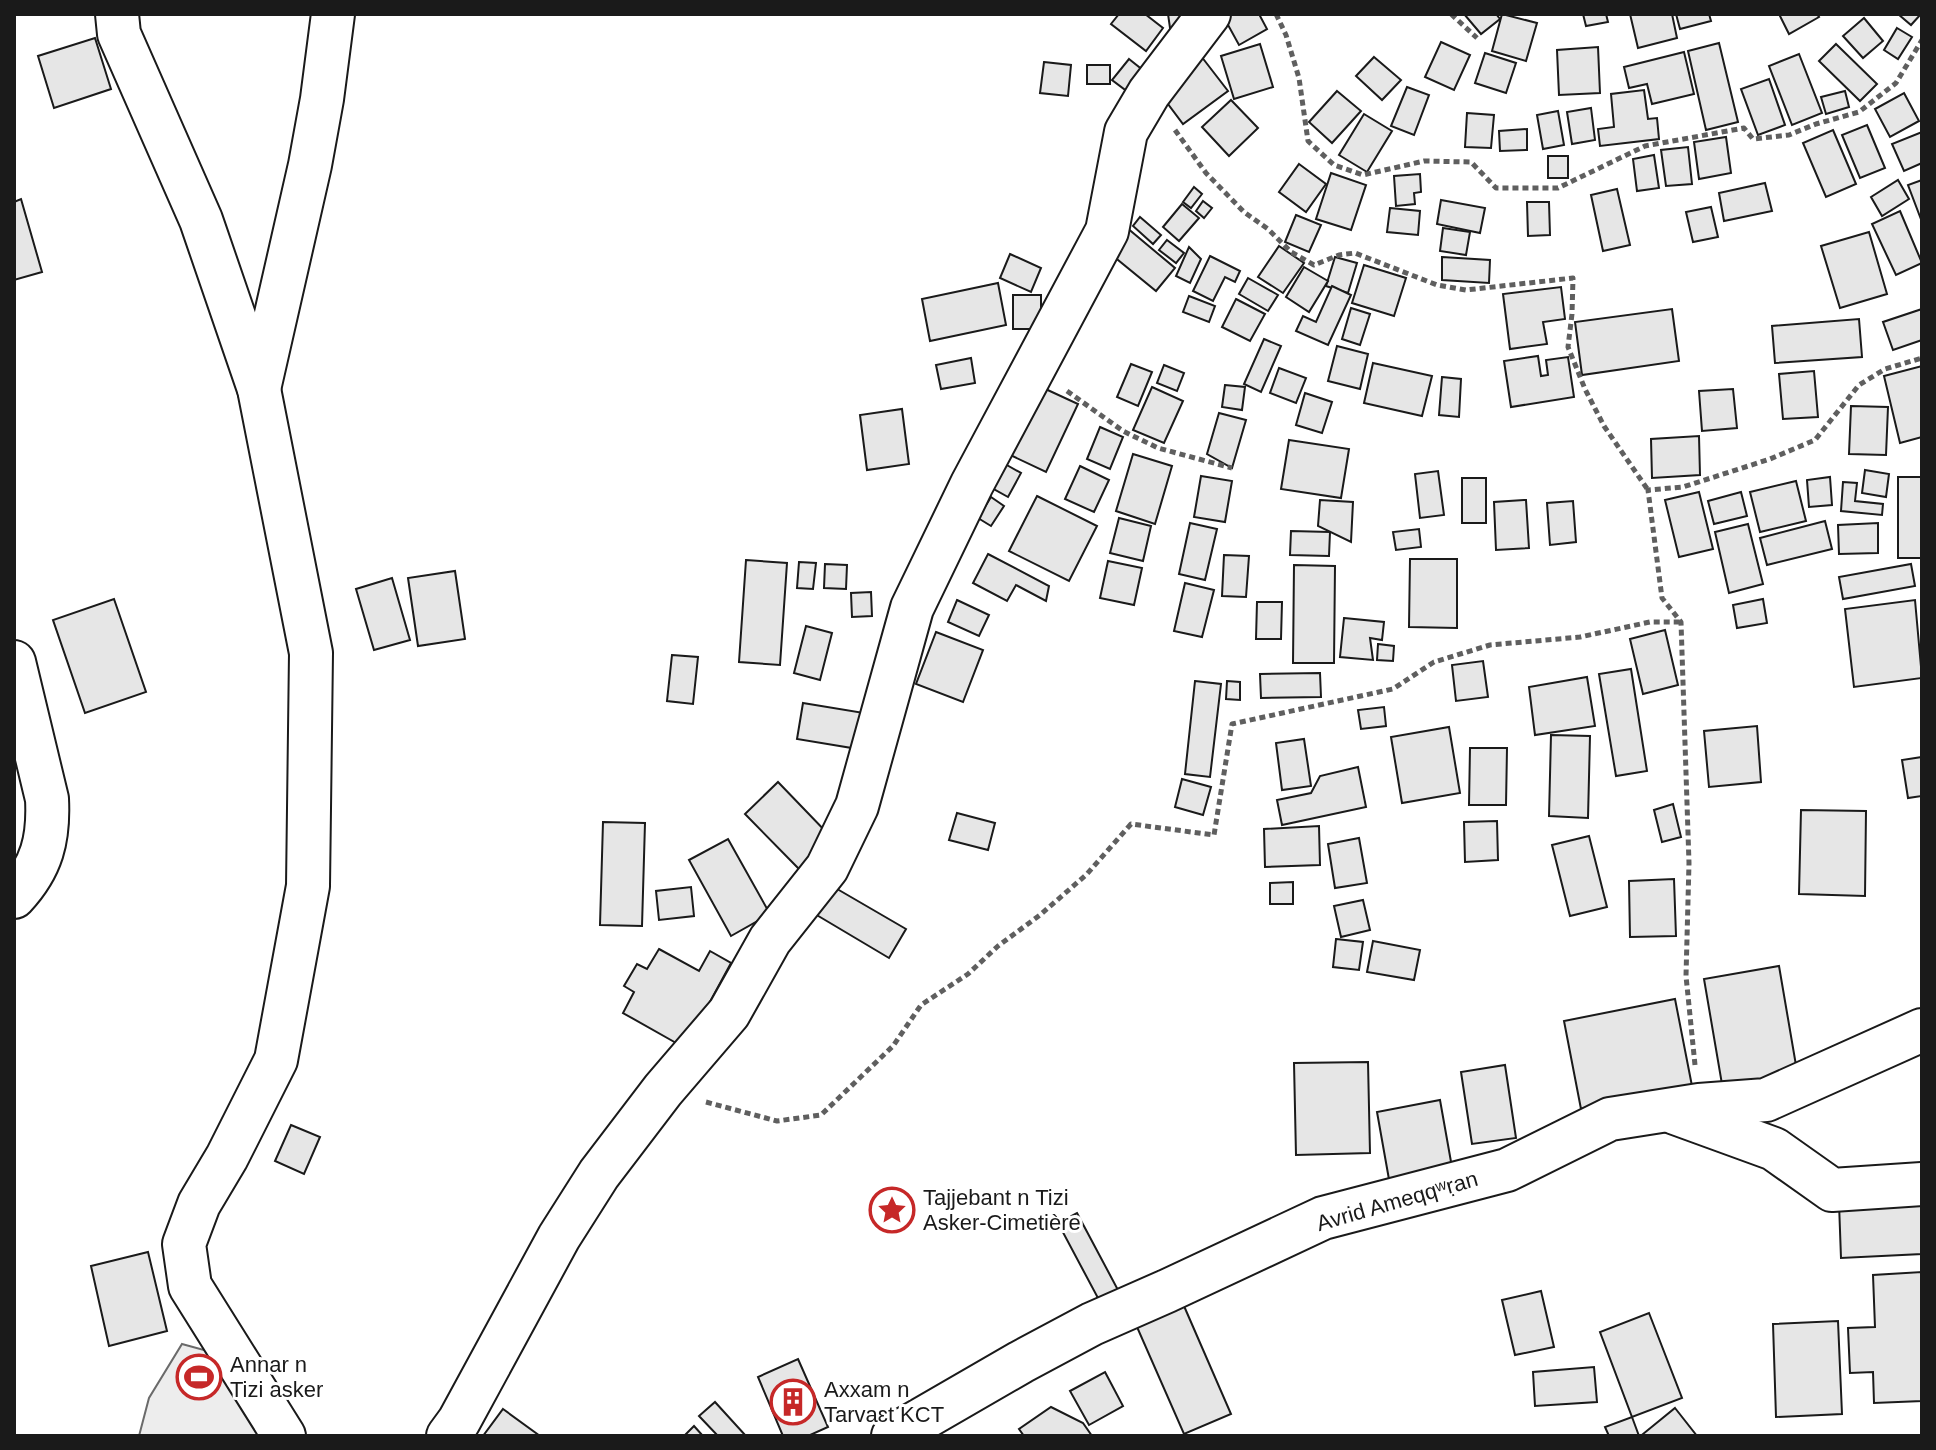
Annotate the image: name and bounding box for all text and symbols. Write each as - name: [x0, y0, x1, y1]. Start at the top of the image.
- street label: Avrid Ameqqʷṛan: [1313, 1166, 1481, 1236]
- place label: Tajjebant n Tizi Asker-Cimetière: [923, 1185, 1081, 1235]
- place icon: Tajjebant n Tizi Asker-Cimetière: [868, 1186, 916, 1234]
- place label: Annar n Tizi asker: [230, 1352, 323, 1402]
- sports icon: Annar n Tizi asker: [175, 1353, 223, 1401]
- place label: Axxam n Tarvaɛt KCT: [824, 1377, 944, 1427]
- building icon: Axxam n Tarvaɛt KCT: [769, 1378, 817, 1426]

